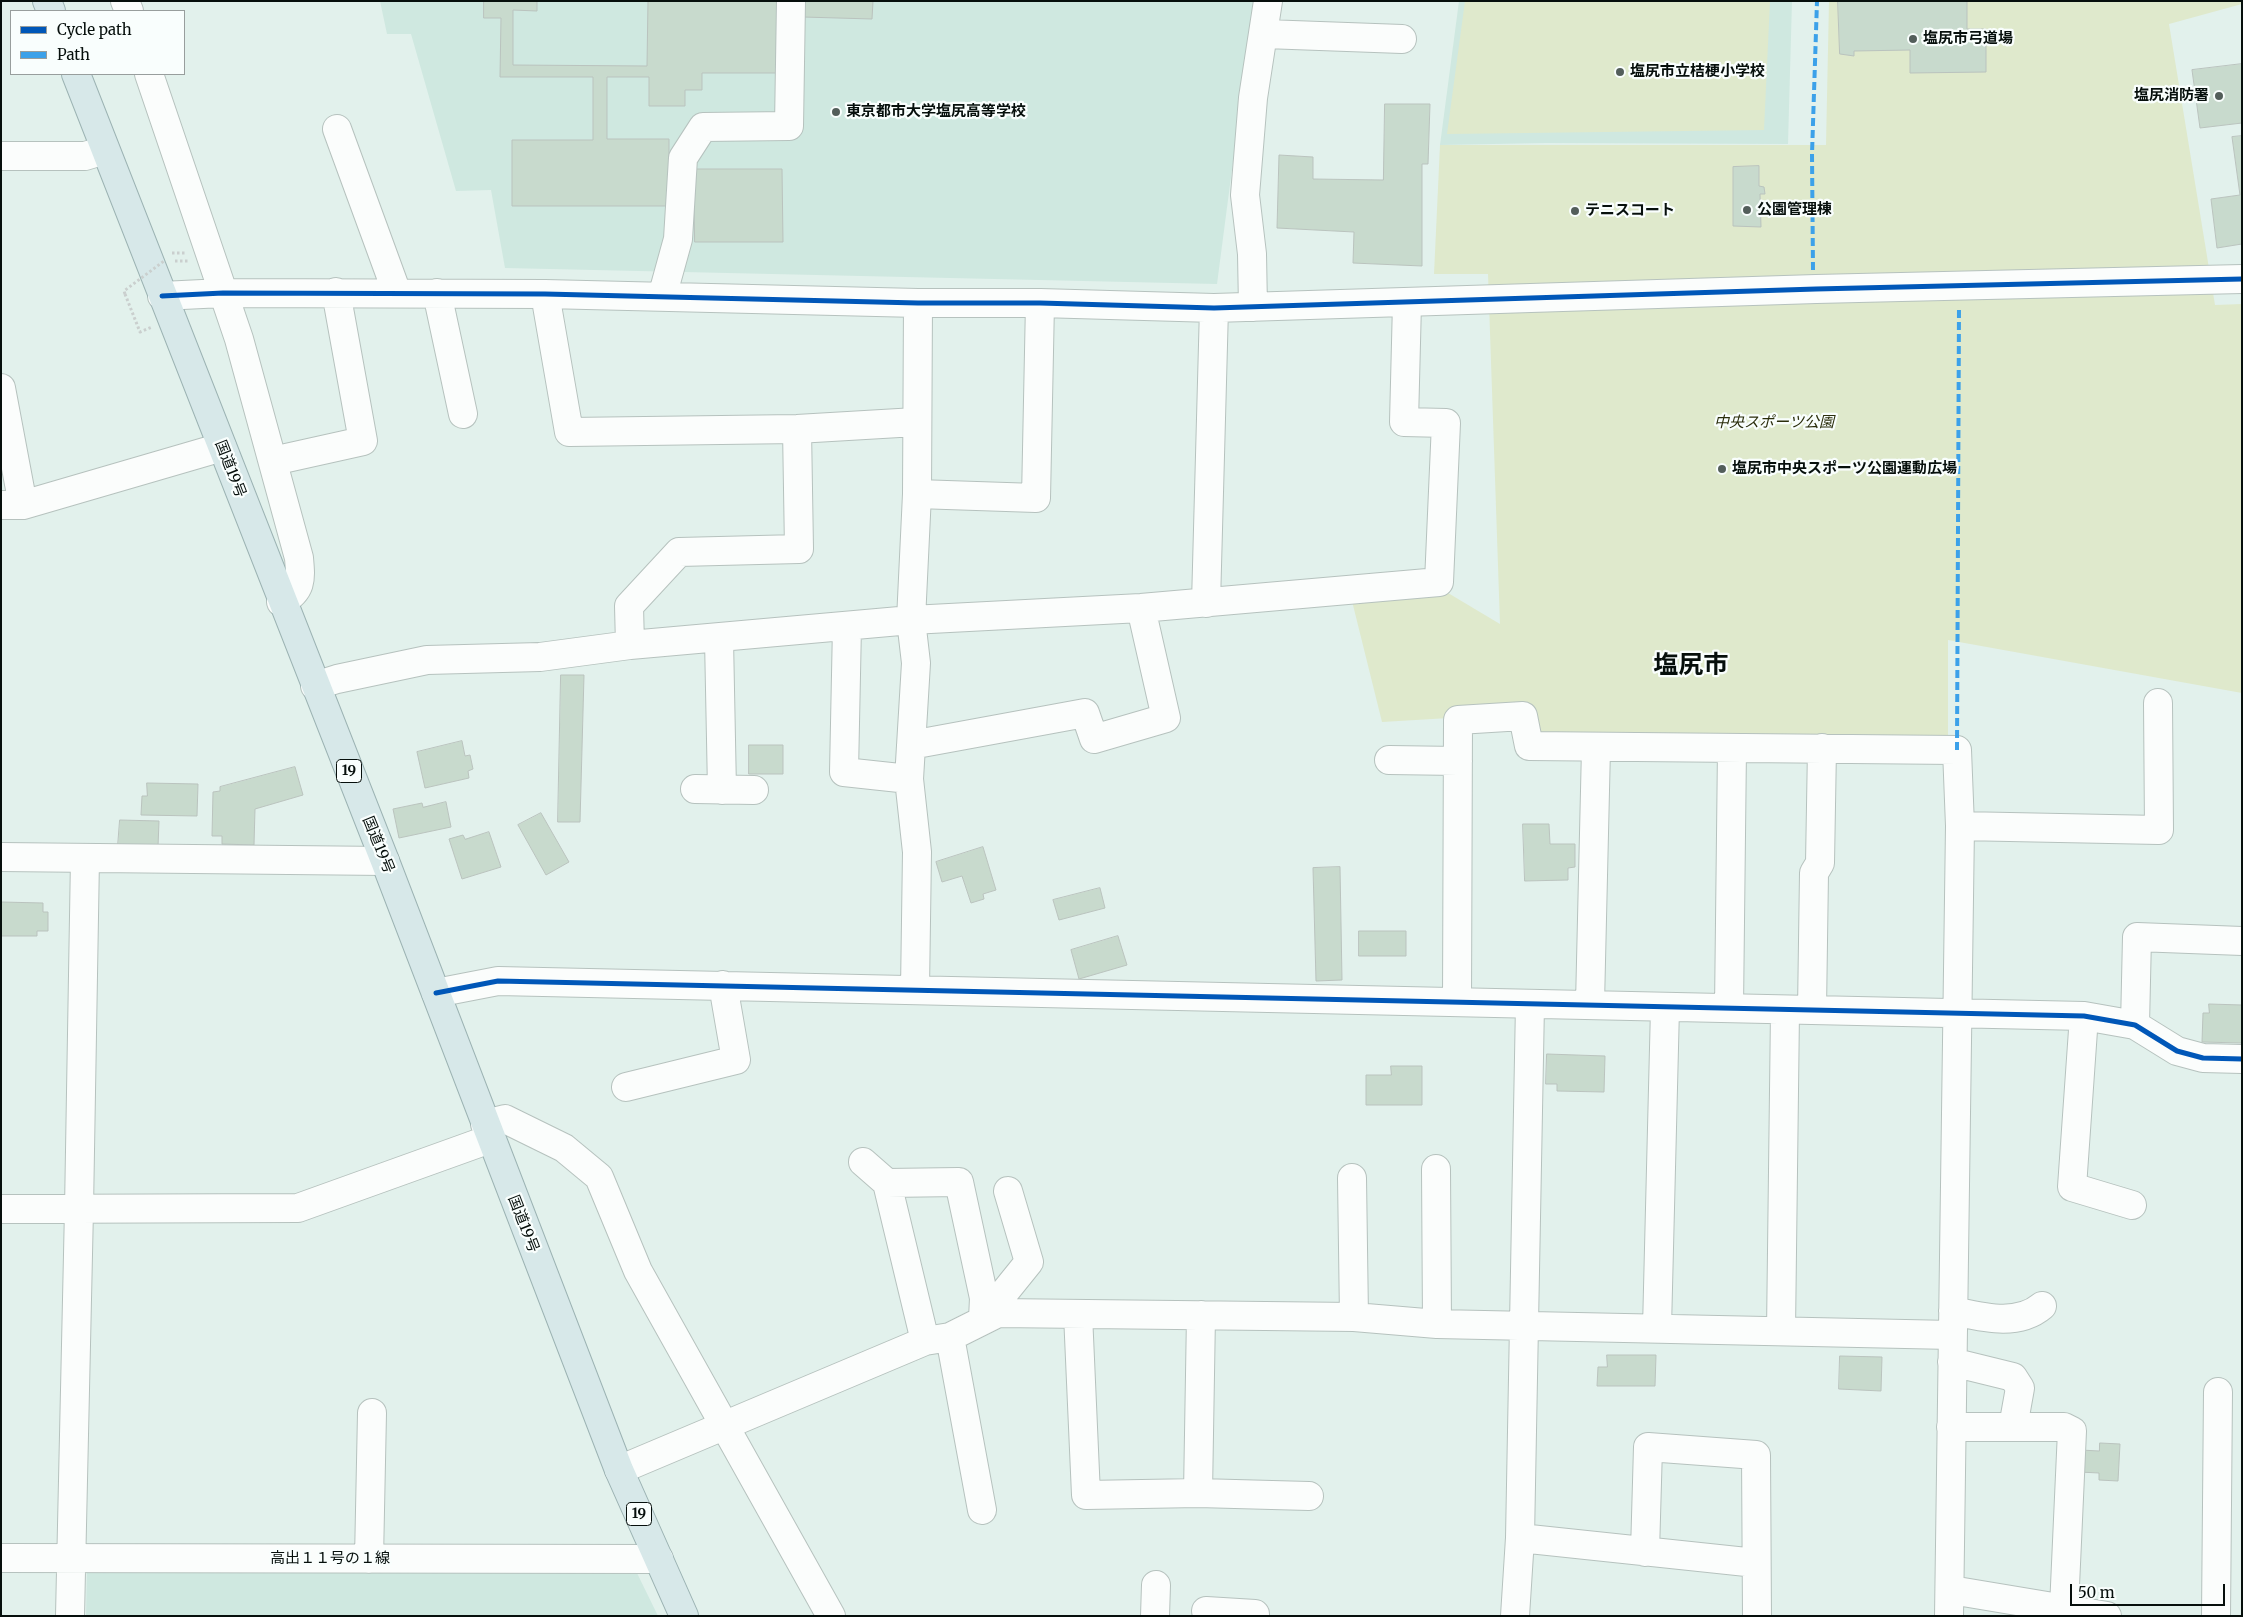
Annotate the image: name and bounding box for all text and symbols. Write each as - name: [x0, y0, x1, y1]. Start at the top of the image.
- legend: [10, 10, 185, 75]
- text: Cycle path: [57, 20, 132, 39]
- place label: 塩尻市弓道場: [1923, 30, 2013, 48]
- marker: 塩尻市弓道場: [1907, 33, 1919, 45]
- text: Path: [57, 45, 90, 64]
- place label: 塩尻市立桔梗小学校: [1630, 63, 1765, 81]
- marker: 塩尻市立桔梗小学校: [1614, 66, 1626, 78]
- place label: 塩尻消防署: [2134, 87, 2209, 105]
- marker: 塩尻消防署: [2213, 90, 2225, 102]
- place label: 東京都市大学塩尻高等学校: [846, 103, 1026, 121]
- marker: 東京都市大学塩尻高等学校: [830, 106, 842, 118]
- place label: 公園管理棟: [1757, 201, 1832, 219]
- place label: テニスコート: [1585, 202, 1675, 220]
- marker: 公園管理棟: [1741, 204, 1753, 216]
- marker: テニスコート: [1569, 205, 1581, 217]
- park label: 中央スポーツ公園: [1714, 414, 1834, 432]
- street label: 国道19号: [211, 438, 249, 500]
- place label: 塩尻市中央スポーツ公園運動広場: [1732, 460, 1957, 478]
- marker: 塩尻市中央スポーツ公園運動広場: [1716, 463, 1728, 475]
- district label: 塩尻市: [1654, 651, 1728, 681]
- road number: 19: [336, 759, 362, 782]
- street label: 国道19号: [358, 814, 398, 876]
- street label: 国道19号: [504, 1193, 542, 1255]
- road number: 19: [626, 1502, 652, 1526]
- street label: 高出１１号の１線: [270, 1550, 390, 1568]
- scale bar: [2073, 1574, 2228, 1606]
- text: 50 m: [2078, 1583, 2115, 1602]

